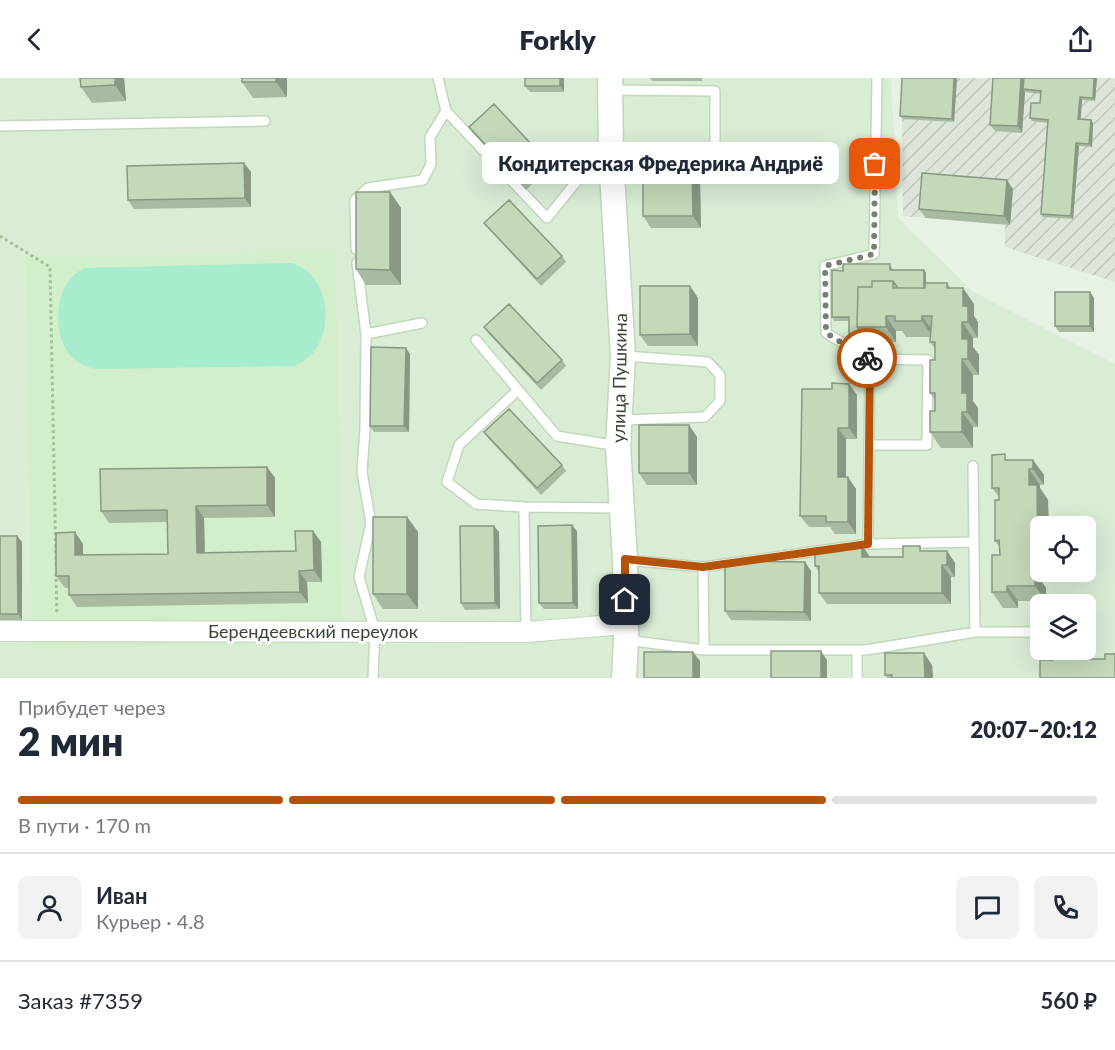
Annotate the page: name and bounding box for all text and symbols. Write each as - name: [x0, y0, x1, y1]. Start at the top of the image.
- icon: back: [18, 23, 51, 56]
- text: Forkly: [519, 23, 596, 56]
- icon: share: [1064, 23, 1097, 56]
- pin: [849, 138, 900, 189]
- callout: Кондитерская Фредерика Андриё: [482, 143, 839, 185]
- icon: bag: [858, 147, 891, 180]
- text: Кондитерская Фредерика Андриё: [498, 151, 823, 175]
- street label: улица Пушкина: [607, 313, 631, 443]
- courier: [837, 328, 897, 388]
- icon: bike: [851, 342, 884, 375]
- map controls: [1030, 516, 1096, 660]
- button: locate: [1030, 516, 1096, 582]
- pin: [599, 574, 650, 625]
- icon: home: [608, 583, 641, 616]
- button: layers: [1030, 594, 1096, 660]
- street label: Берендеевский переулок: [208, 620, 419, 642]
- text: Прибудет через: [18, 695, 165, 719]
- text: 20:07–20:12: [971, 716, 1097, 743]
- text: 2 мин: [18, 718, 123, 764]
- text: В пути · 170 m: [18, 813, 151, 837]
- button: person: [18, 876, 81, 939]
- button: chat: [956, 876, 1019, 939]
- button: phone: [1034, 876, 1097, 939]
- text: Иван: [96, 882, 148, 909]
- text: Курьер · 4.8: [96, 909, 205, 933]
- text: Заказ #7359: [18, 987, 143, 1014]
- text: 560 ₽: [1041, 987, 1097, 1014]

